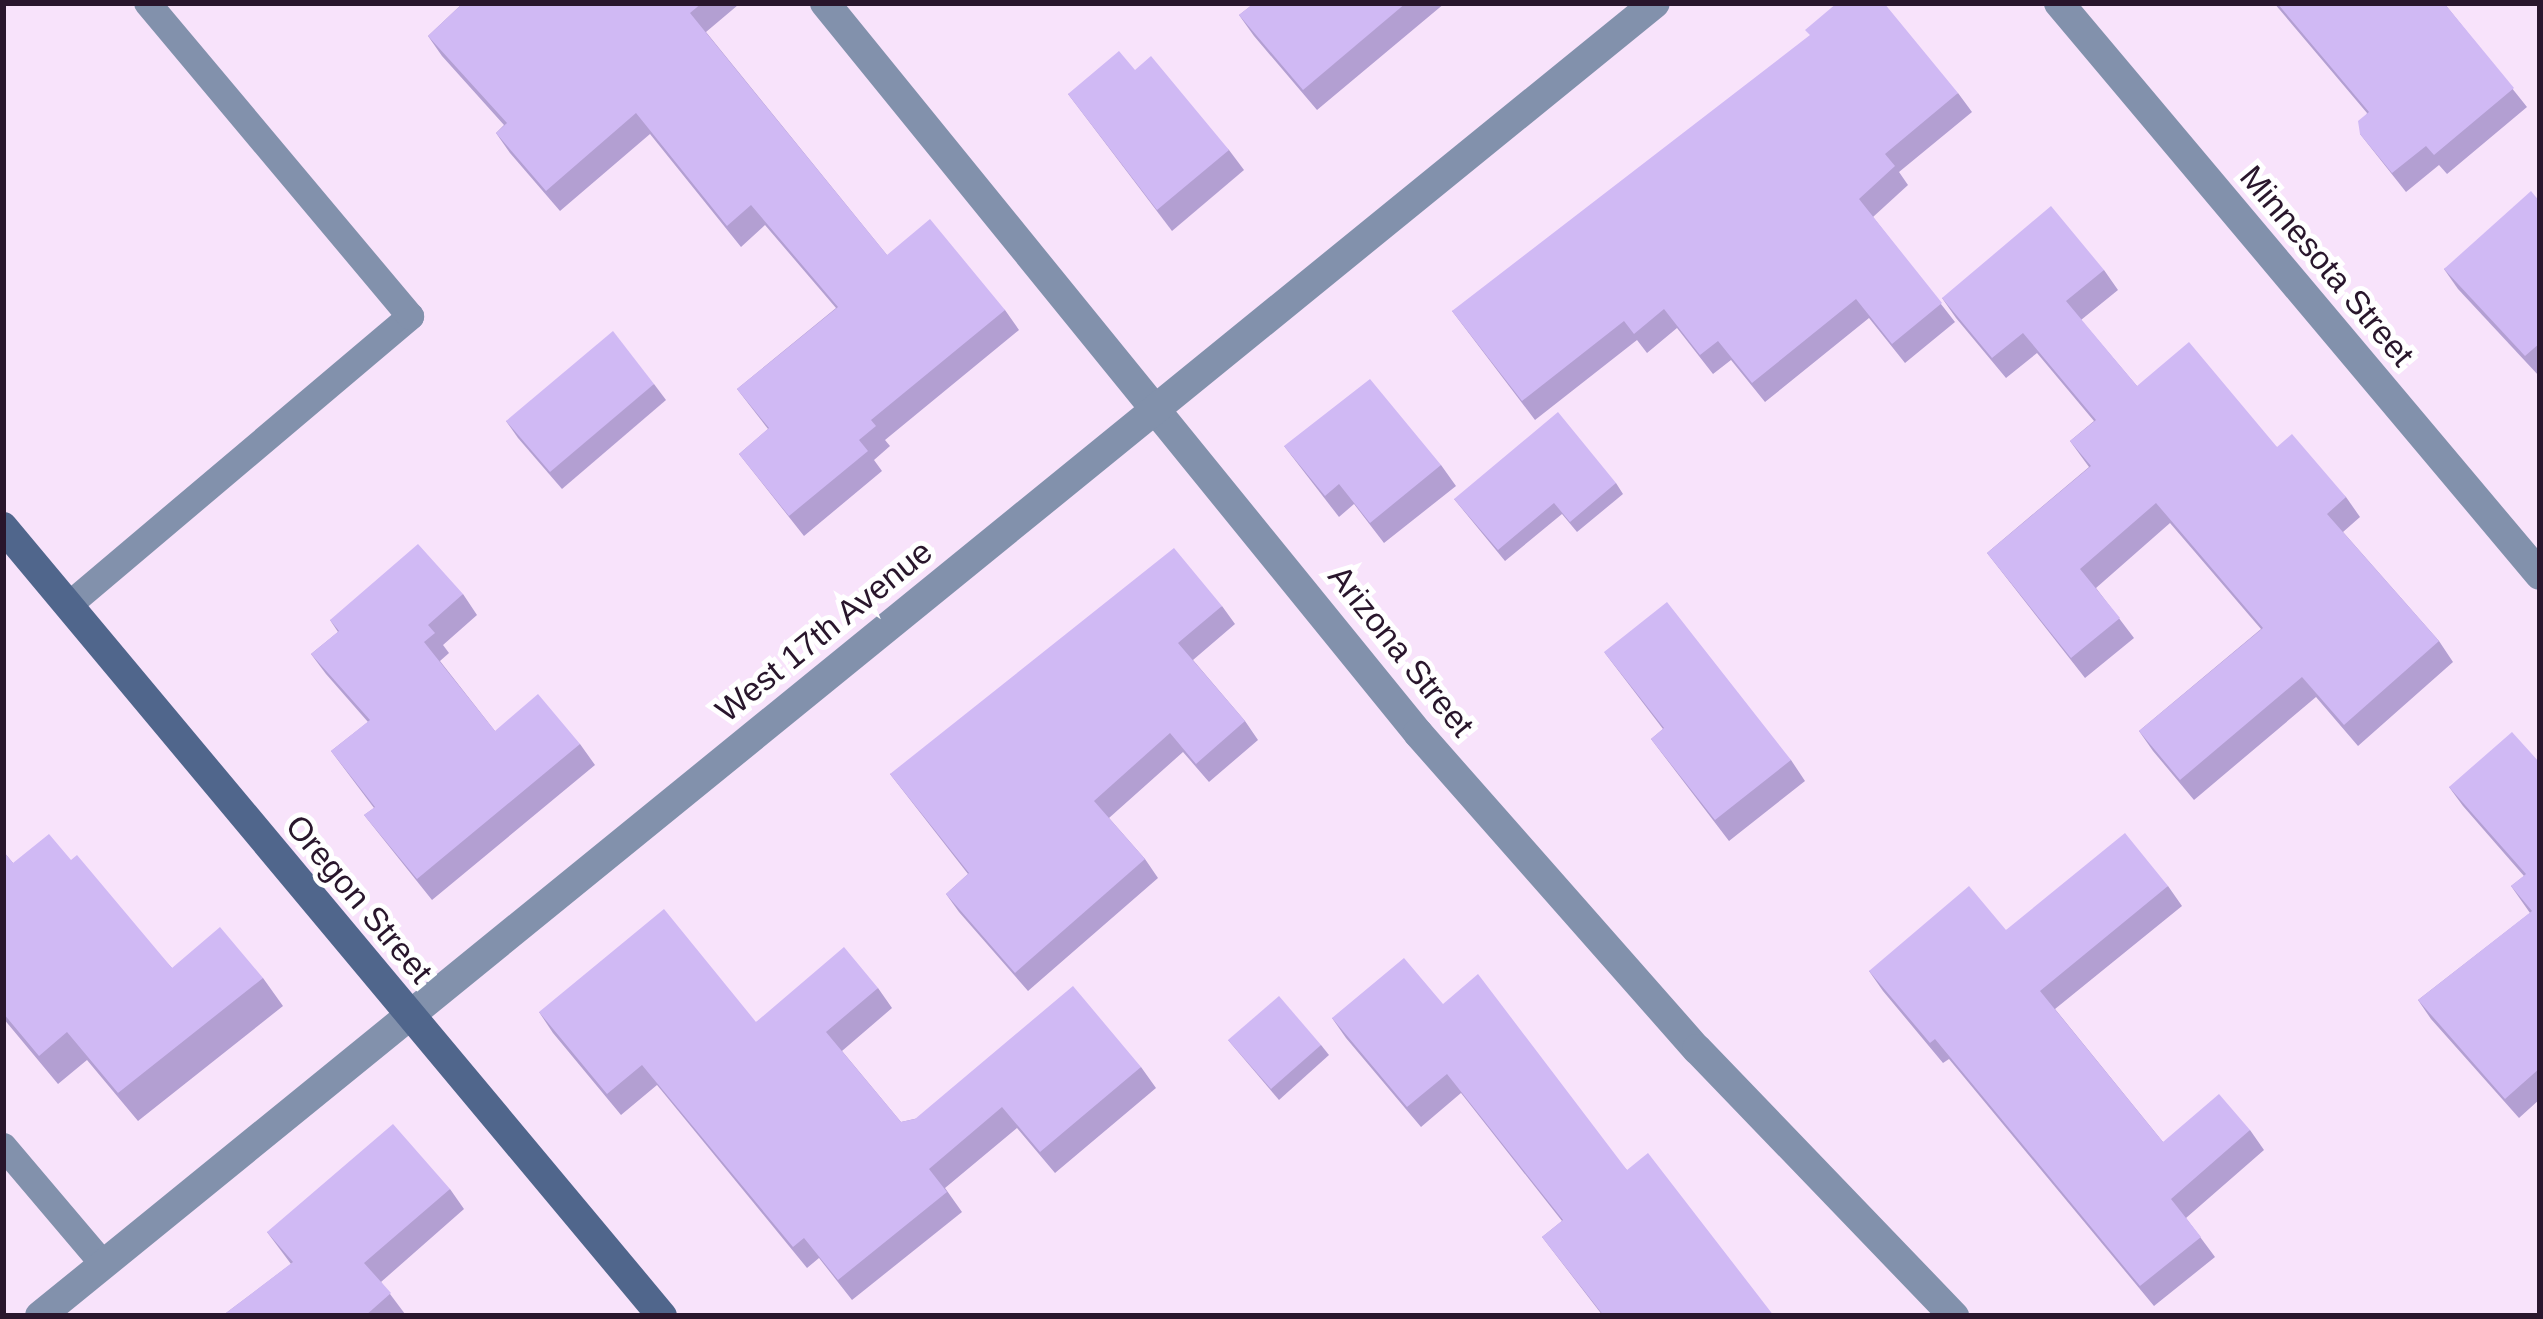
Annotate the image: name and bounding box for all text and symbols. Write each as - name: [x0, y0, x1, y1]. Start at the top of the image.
- street label: Minnesota Street: [2232, 158, 2422, 374]
- street label: West 17th Avenue: [707, 531, 941, 731]
- street label: Arizona Street: [1320, 557, 1482, 745]
- street label: Oregon Street: [277, 807, 441, 991]

